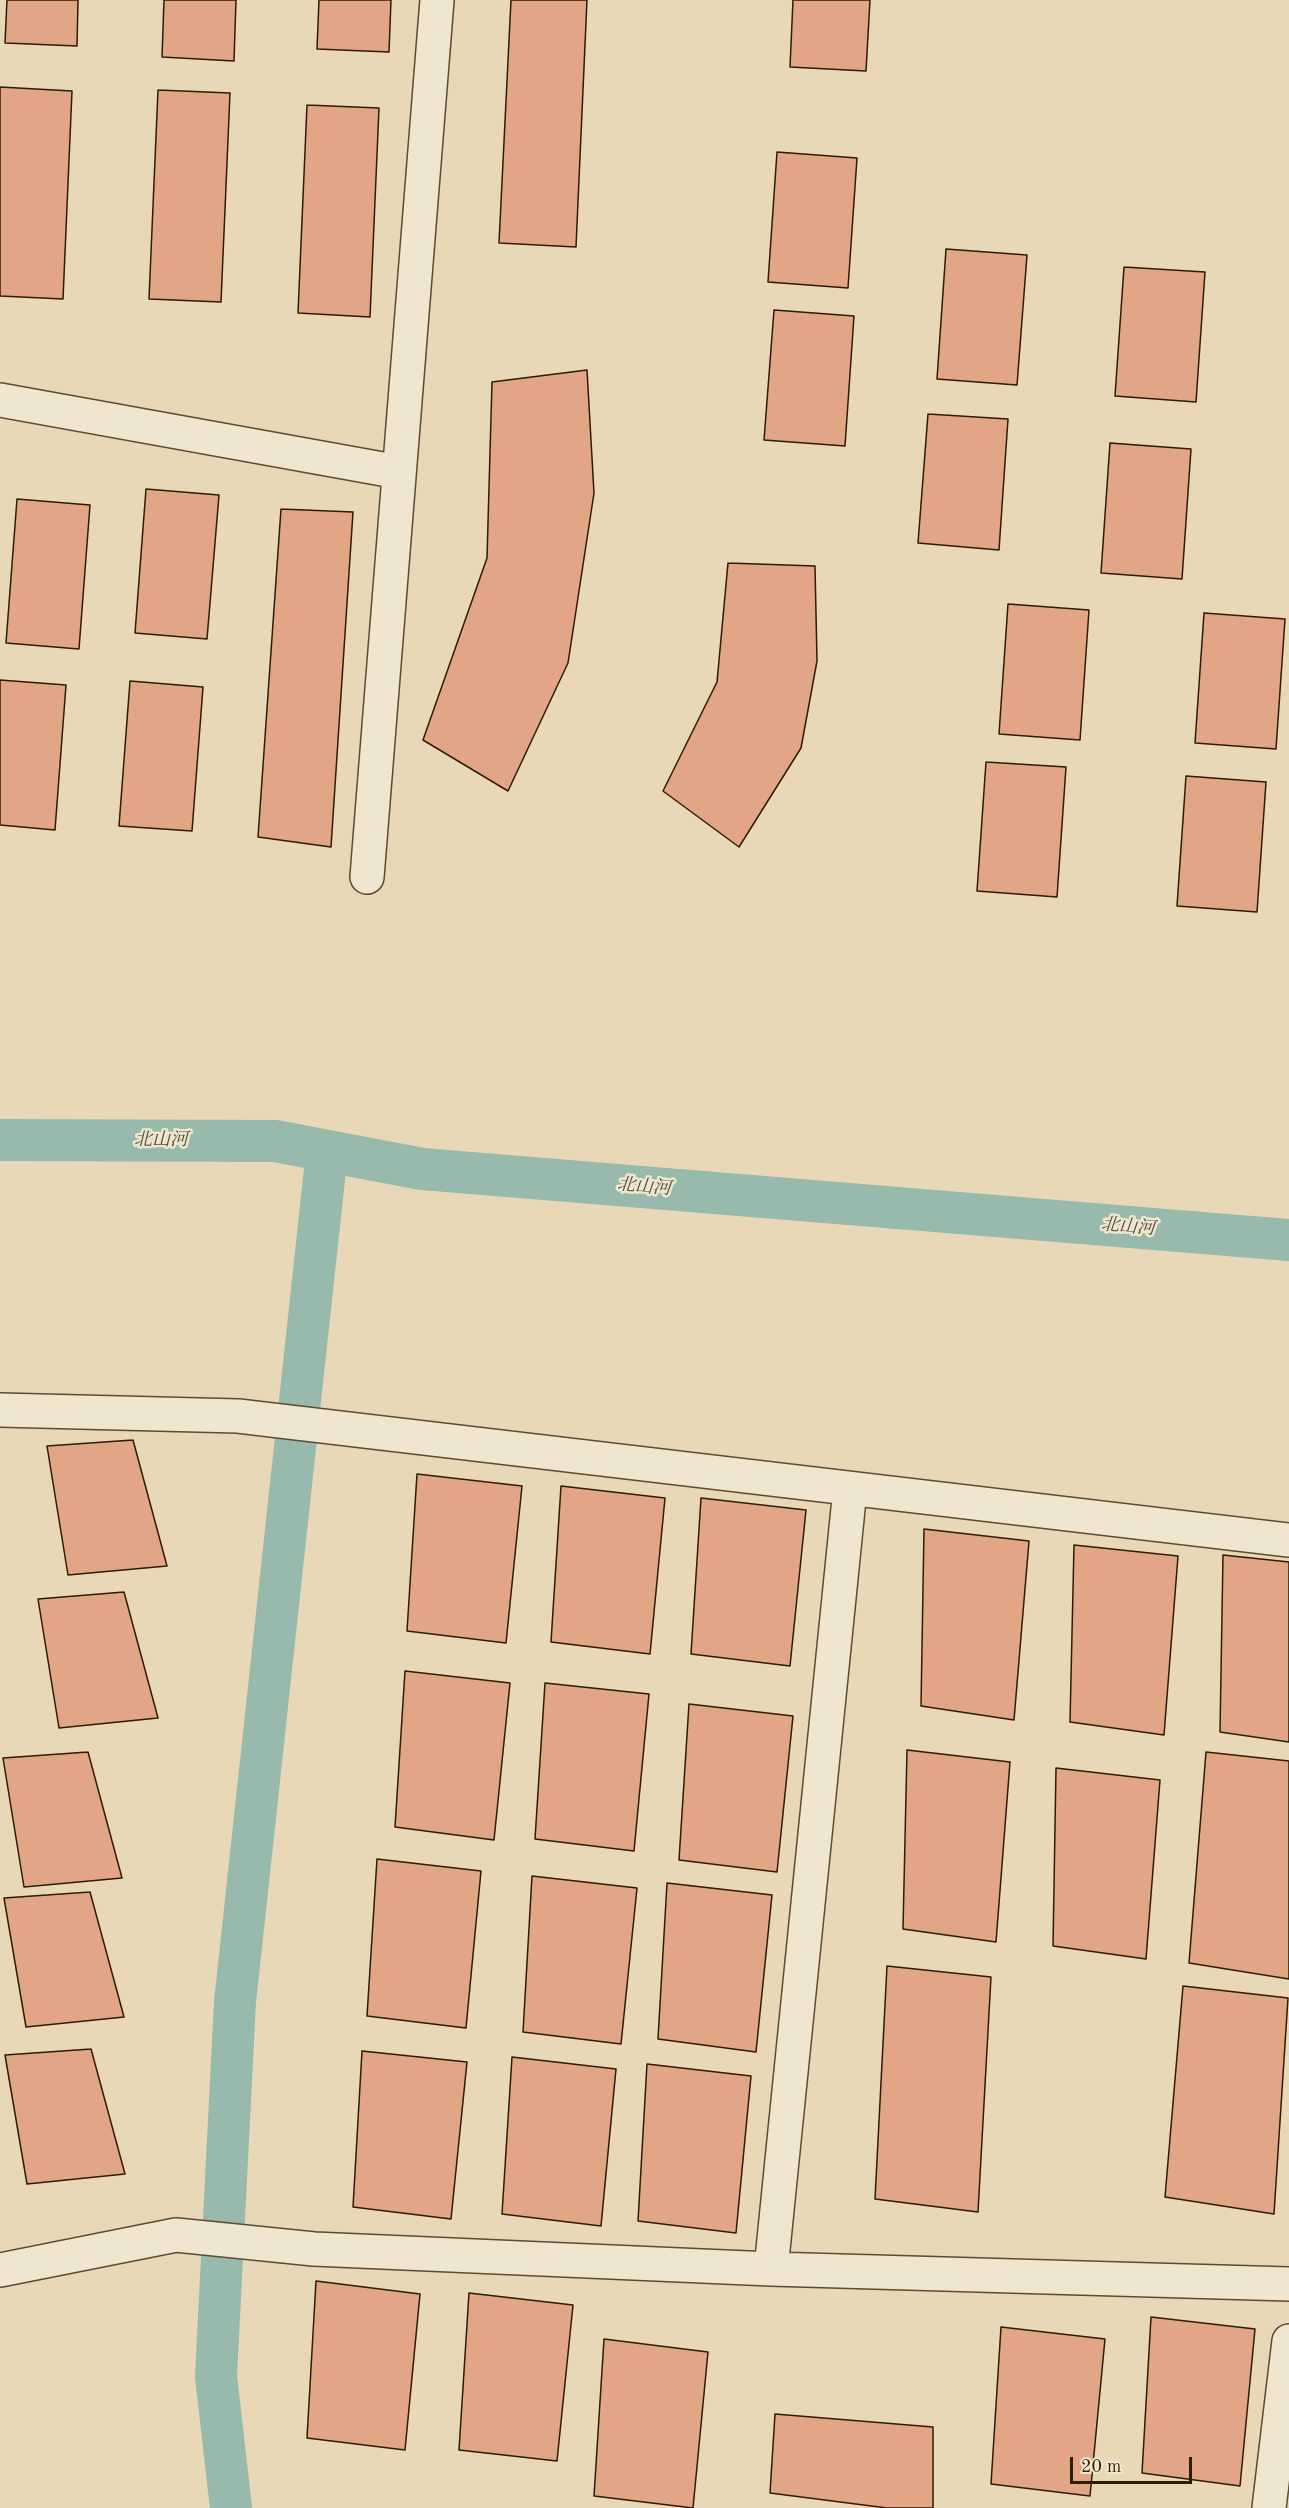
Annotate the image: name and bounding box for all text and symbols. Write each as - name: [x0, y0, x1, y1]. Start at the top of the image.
- water label: 北山河: [134, 1129, 188, 1151]
- water label: 北山河: [616, 1174, 672, 1200]
- water label: 北山河: [1100, 1214, 1156, 1240]
- scale bar: [1073, 2445, 1194, 2483]
- text: 20 m: [1081, 2458, 1121, 2476]

